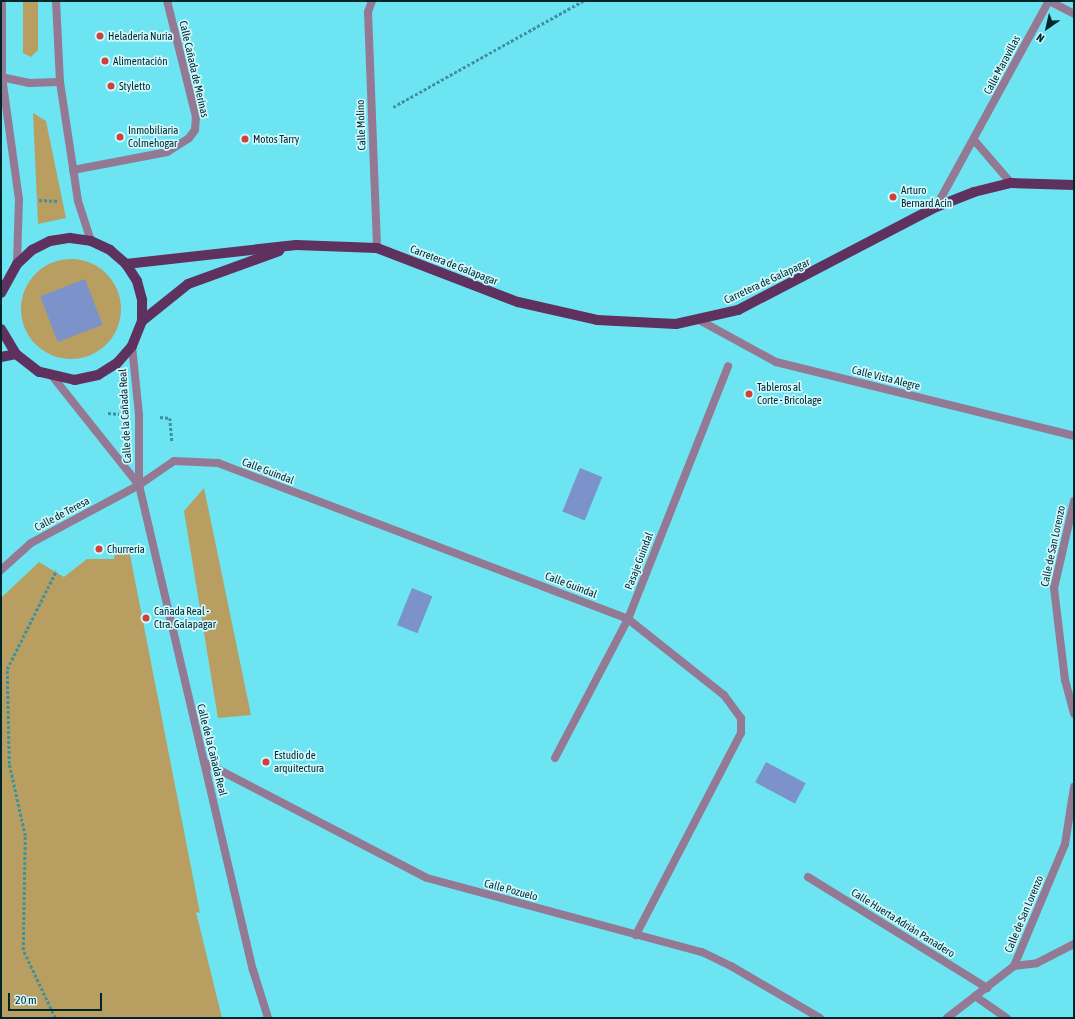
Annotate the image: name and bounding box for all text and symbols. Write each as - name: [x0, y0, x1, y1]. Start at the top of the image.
- north arrow: [1027, 8, 1067, 48]
- street label: Calle Cañada de Merinas: [176, 19, 212, 119]
- place label: Heladería Nuria: [108, 29, 173, 43]
- marker: Heladería Nuria: [95, 31, 105, 41]
- text: N: [1034, 31, 1046, 45]
- street label: Calle Maravillas: [981, 33, 1023, 97]
- place label: Alimentación: [113, 54, 167, 68]
- marker: Alimentación: [100, 56, 110, 66]
- place label: Styletto: [119, 79, 151, 93]
- marker: Styletto: [106, 81, 116, 91]
- street label: Calle Molino: [354, 99, 368, 151]
- place label: Inmobiliaria Colmehogar: [128, 124, 178, 150]
- marker: Inmobiliaria Colmehogar: [115, 132, 125, 142]
- place label: Motos Tarry: [253, 132, 299, 146]
- marker: Motos Tarry: [240, 134, 250, 144]
- place label: Arturo Bernard Acín: [901, 184, 952, 210]
- marker: Arturo Bernard Acín: [888, 192, 898, 202]
- street label: Carretera de Galapagar: [408, 242, 500, 288]
- street label: Carretera de Galapagar: [722, 255, 812, 307]
- street label: Calle Vista Alegre: [850, 363, 922, 393]
- street label: Calle de la Cañada Real: [116, 369, 134, 463]
- place label: Tableros al Corte - Bricolage: [757, 381, 822, 407]
- marker: Tableros al Corte - Bricolage: [744, 389, 754, 399]
- street label: Calle Guindal: [240, 455, 296, 487]
- street label: Calle de Teresa: [32, 494, 92, 534]
- street label: Calle de San Lorenzo: [1038, 504, 1068, 588]
- street label: Pasaje Guindal: [622, 530, 656, 592]
- place label: Churrería: [107, 542, 145, 556]
- marker: Churrería: [94, 544, 104, 554]
- street label: Calle Guindal: [543, 569, 599, 601]
- place label: Cañada Real - Ctra. Galapagar: [154, 605, 216, 631]
- marker: Cañada Real - Ctra. Galapagar: [141, 613, 151, 623]
- street label: Calle de la Cañada Real: [194, 703, 230, 797]
- place label: Estudio de arquitectura: [274, 749, 324, 775]
- marker: Estudio de arquitectura: [261, 757, 271, 767]
- street label: Calle de San Lorenzo: [1002, 873, 1046, 955]
- street label: Calle Pozuelo: [483, 877, 539, 903]
- street label: Calle Huerta Adrián Panadero: [849, 886, 957, 960]
- scale bar: [10, 985, 104, 1011]
- text: 20 m: [15, 993, 37, 1007]

